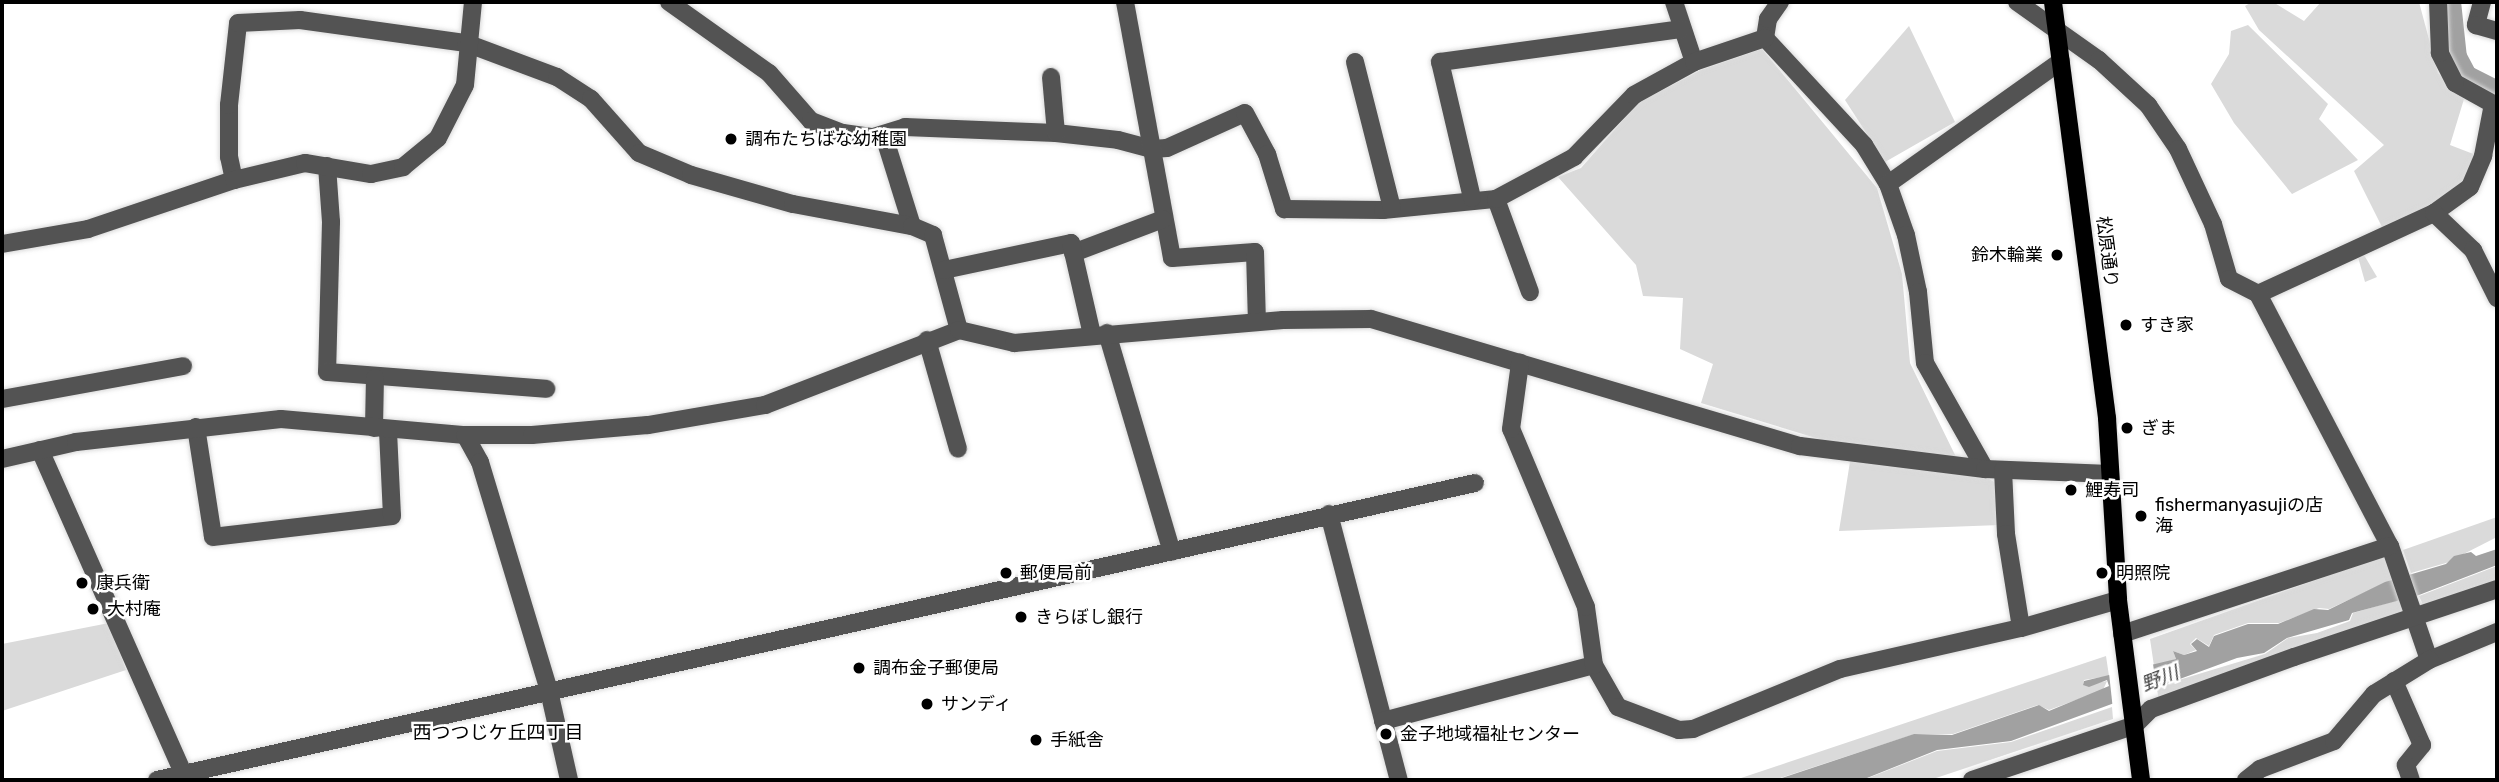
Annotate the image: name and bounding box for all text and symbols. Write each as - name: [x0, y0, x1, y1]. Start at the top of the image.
- place label: 調布たちばな幼稚園: [745, 128, 907, 150]
- marker: 調布たちばな幼稚園: [723, 131, 739, 147]
- street label: 松原通り: [2092, 215, 2122, 289]
- place label: 鈴木輪業: [1971, 244, 2043, 266]
- marker: 鈴木輪業: [2049, 247, 2065, 263]
- place label: すき家: [2140, 314, 2194, 336]
- marker: すき家: [2118, 317, 2134, 333]
- place label: ぎま: [2141, 417, 2177, 439]
- marker: ぎま: [2119, 420, 2135, 436]
- place label: 鯉寿司: [2085, 479, 2139, 501]
- marker: 鯉寿司: [2063, 482, 2079, 498]
- place label: fishermanyasujiの店 海: [2155, 495, 2323, 538]
- marker: fishermanyasujiの店 海: [2133, 508, 2149, 524]
- place label: 郵便局前: [1020, 562, 1092, 584]
- place label: 明照院: [2116, 562, 2170, 584]
- marker: 郵便局前: [998, 565, 1014, 581]
- marker: 明照院: [2094, 565, 2110, 581]
- place label: 康兵衛: [96, 572, 150, 594]
- marker: 康兵衛: [74, 575, 90, 591]
- place label: 大村庵: [107, 598, 161, 620]
- marker: 大村庵: [85, 601, 101, 617]
- place label: きらぼし銀行: [1035, 606, 1143, 628]
- marker: きらぼし銀行: [1013, 609, 1029, 625]
- place label: 調布金子郵便局: [873, 657, 999, 679]
- marker: 調布金子郵便局: [851, 660, 867, 676]
- water label: 野川: [2138, 662, 2182, 696]
- place label: サンディ: [941, 693, 1013, 715]
- marker: サンディ: [919, 696, 935, 712]
- district label: 西つつじケ丘四丁目: [413, 722, 583, 744]
- place label: 金子地域福祉センター: [1400, 723, 1580, 745]
- marker: 金子地域福祉センター: [1378, 726, 1394, 742]
- place label: 手紙舎: [1050, 729, 1104, 751]
- marker: 手紙舎: [1028, 732, 1044, 748]

